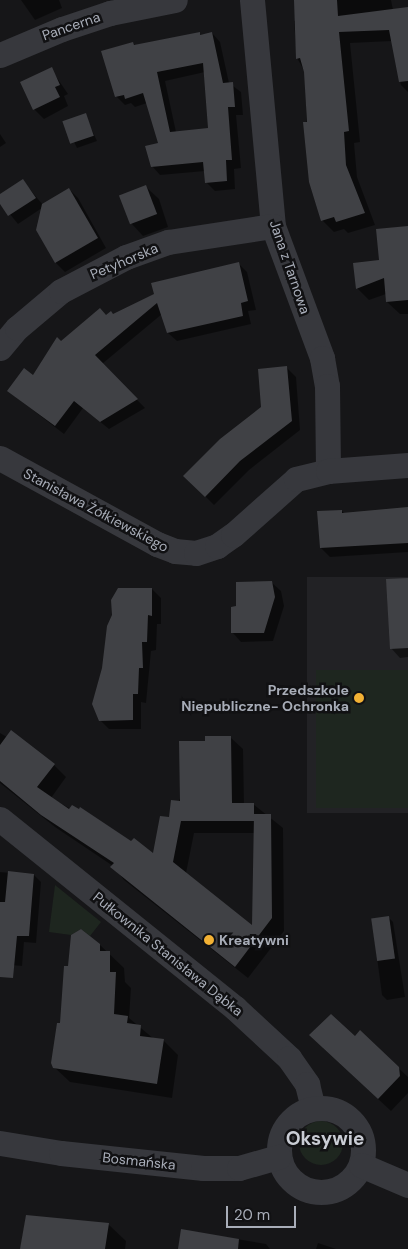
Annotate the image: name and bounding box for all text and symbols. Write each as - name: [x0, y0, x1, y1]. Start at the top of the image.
- street label: Pancerna: [40, 8, 102, 44]
- street label: Jana z Tarnowa: [266, 218, 314, 316]
- street label: Petyhorska: [88, 239, 160, 283]
- street label: Stanisława Żółkiewskiego: [21, 465, 171, 555]
- place label: Przedszkole Niepubliczne- Ochronka: [181, 682, 349, 714]
- marker: Przedszkole Niepubliczne- Ochronka: [353, 692, 365, 704]
- street label: Pułkownika Stanisława Dąbka: [90, 888, 246, 1020]
- place label: Kreatywni: [219, 932, 289, 948]
- marker: Kreatywni: [203, 934, 215, 946]
- district label: Oksywie: [286, 1128, 364, 1150]
- street label: Bosmańska: [102, 1149, 176, 1173]
- scale bar: [228, 1196, 298, 1228]
- text: 20 m: [234, 1205, 270, 1225]

